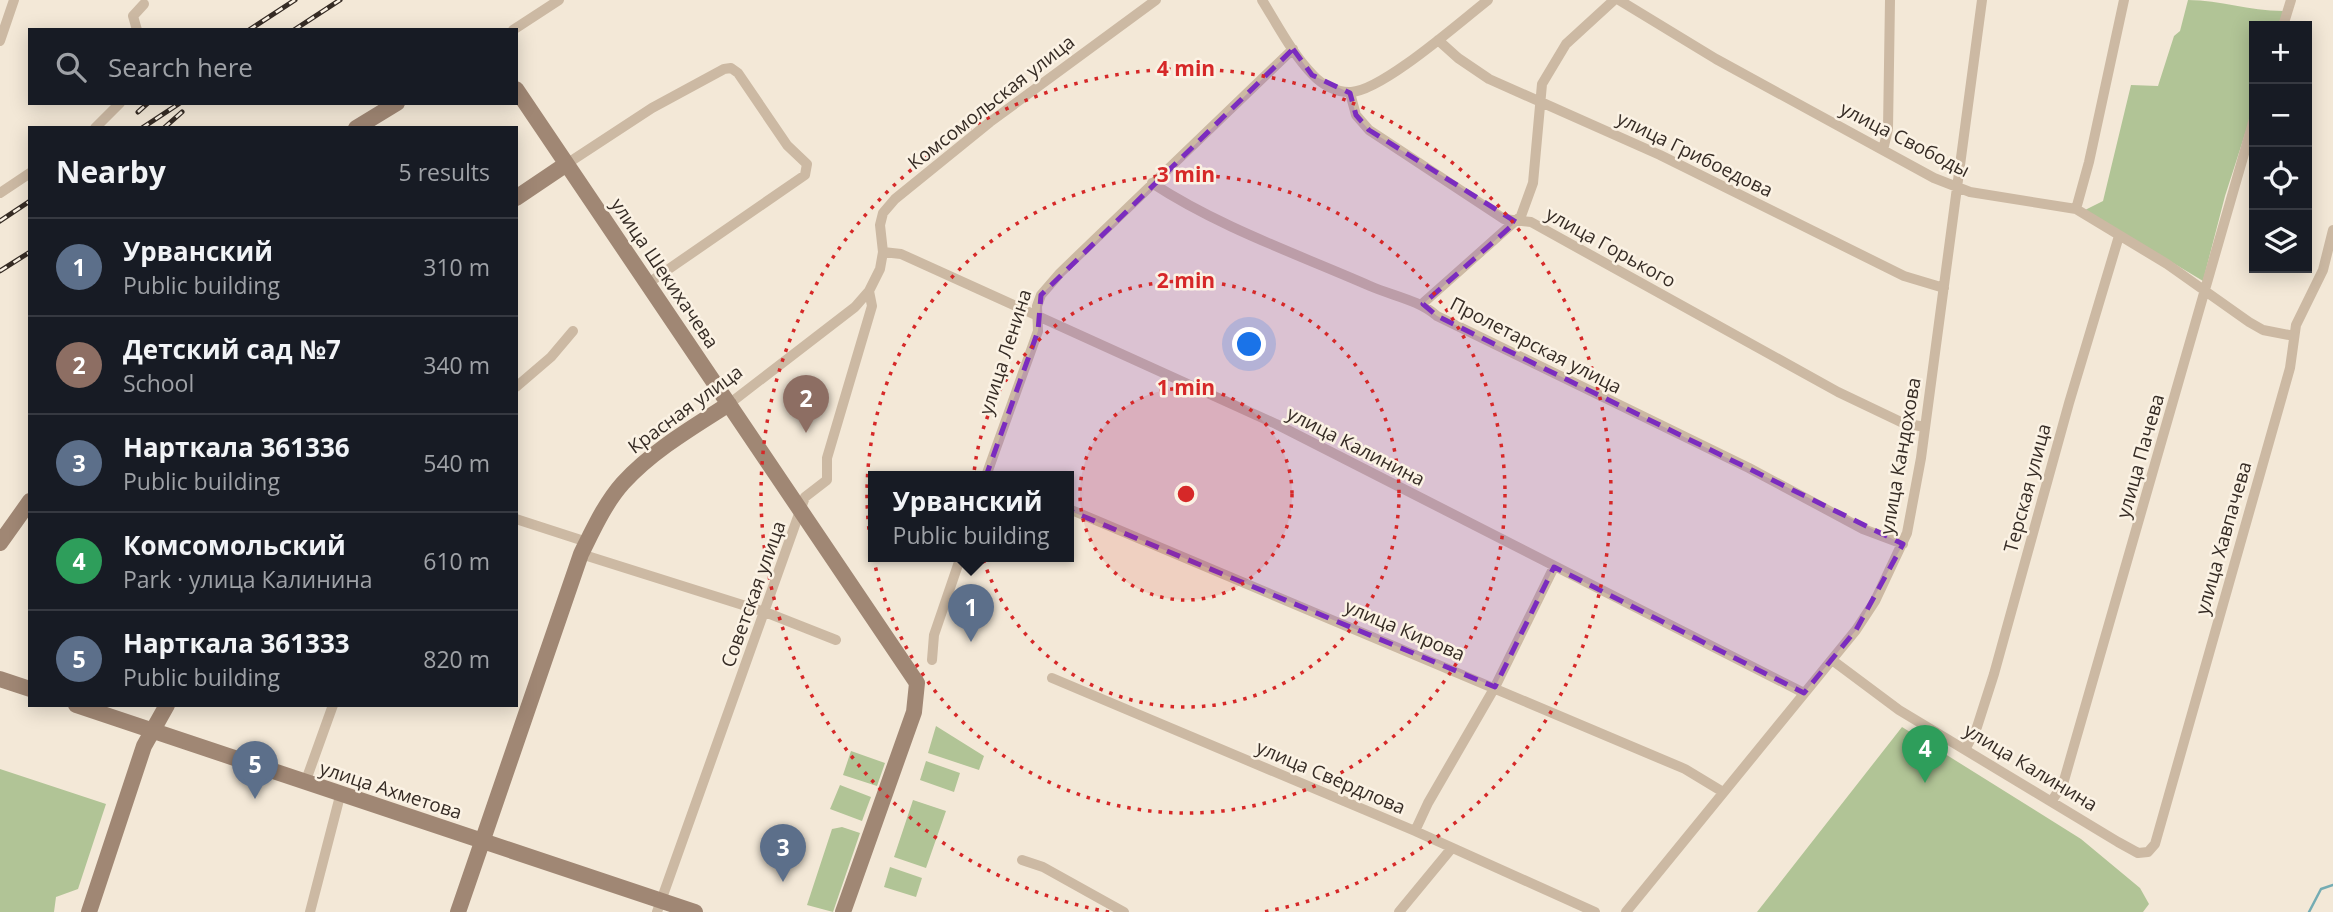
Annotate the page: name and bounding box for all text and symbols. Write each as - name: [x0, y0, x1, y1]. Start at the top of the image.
- map controls: [2249, 21, 2312, 273]
- button: +: [2249, 21, 2312, 84]
- search box: [28, 28, 518, 105]
- street label: Комсомольская улица: [902, 29, 1080, 175]
- icon: search: [52, 48, 90, 86]
- text: Search here: [108, 49, 253, 85]
- text: 4 min: [1157, 54, 1215, 82]
- button: −: [2249, 84, 2312, 147]
- street label: улица Свободы: [1836, 95, 1974, 183]
- street label: улица Грибоедова: [1613, 105, 1777, 203]
- button: locate: [2249, 147, 2312, 210]
- text: Nearby: [56, 151, 166, 192]
- text: 5 results: [399, 156, 490, 188]
- text: 3 min: [1157, 160, 1215, 188]
- street label: улица Шекихачева: [605, 193, 725, 353]
- street label: улица Горького: [1541, 201, 1681, 293]
- button: layers: [2249, 210, 2312, 273]
- text: Урванский: [123, 233, 273, 269]
- text: 1: [72, 251, 86, 283]
- text: 310 m: [423, 251, 490, 283]
- text: 2 min: [1157, 266, 1215, 294]
- text: Public building: [123, 269, 280, 301]
- street label: улица Ленина: [972, 286, 1038, 418]
- street label: Пролетарская улица: [1446, 290, 1626, 400]
- your location: [1232, 327, 1266, 361]
- text: Детский сад №7: [123, 331, 341, 367]
- text: 2: [72, 349, 86, 381]
- text: 340 m: [423, 349, 490, 381]
- street label: Красная улица: [622, 359, 748, 459]
- text: School: [123, 367, 194, 399]
- text: 1 min: [1157, 373, 1215, 401]
- pin: 2: [783, 375, 829, 433]
- street label: улица Кандохова: [1873, 375, 1927, 537]
- street label: улица Пачева: [2110, 391, 2170, 521]
- street label: улица Калинина: [1283, 400, 1429, 492]
- street label: Терская улица: [1997, 421, 2057, 555]
- text: Нарткала 361336: [123, 429, 350, 465]
- text: 3: [72, 447, 86, 479]
- text: 540 m: [423, 447, 490, 479]
- street label: улица Хавпачева: [2189, 458, 2257, 618]
- text: Public building: [123, 465, 280, 497]
- popup: [868, 471, 1074, 562]
- centre of rings: [1174, 482, 1198, 506]
- text: Урванский: [893, 483, 1042, 519]
- street label: Советская улица: [714, 517, 792, 671]
- text: Public building: [893, 519, 1049, 551]
- text: Комсомольский: [123, 527, 346, 563]
- text: 4: [72, 545, 86, 577]
- text: 610 m: [423, 545, 490, 577]
- text: Park · улица Калинина: [123, 563, 373, 595]
- pin: 1: [948, 584, 994, 642]
- street label: улица Кирова: [1341, 593, 1469, 667]
- text: Нарткала 361333: [123, 625, 350, 661]
- text: 5: [72, 643, 86, 675]
- text: 820 m: [423, 643, 490, 675]
- text: Public building: [123, 661, 280, 693]
- street label: улица Калинина: [1959, 717, 2103, 817]
- pin: 4: [1902, 725, 1948, 783]
- street label: улица Свердлова: [1252, 734, 1410, 820]
- pin: 5: [232, 741, 278, 799]
- street label: улица Ахметова: [316, 755, 466, 825]
- pin: 3: [760, 824, 806, 882]

